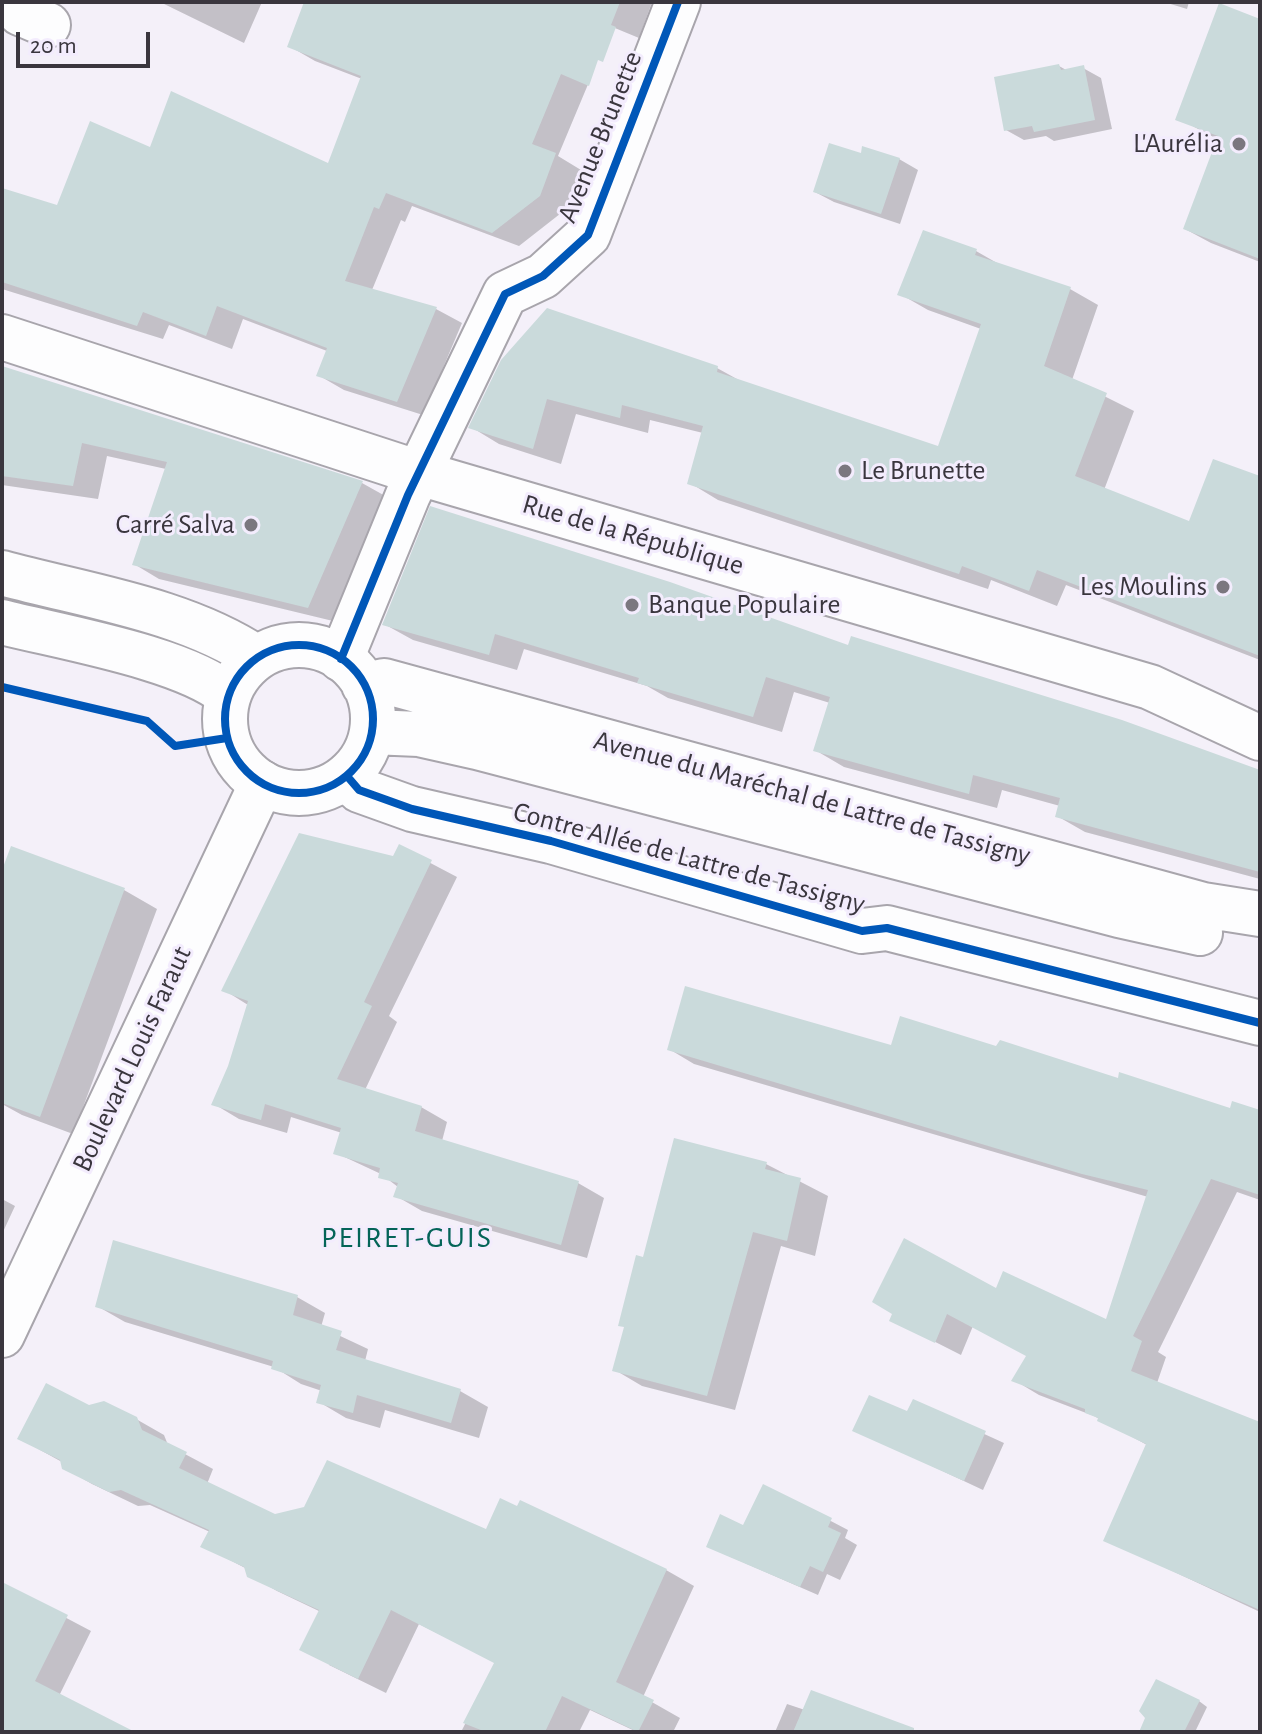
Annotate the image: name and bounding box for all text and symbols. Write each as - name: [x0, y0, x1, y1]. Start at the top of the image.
- scale bar: [20, 16, 154, 66]
- text: 20 m: [30, 34, 77, 58]
- street label: Avenue Brunette: [550, 46, 650, 228]
- place label: L'Aurélia: [1133, 127, 1223, 161]
- marker: L'Aurélia: [1230, 135, 1248, 153]
- place label: Le Brunette: [861, 454, 985, 488]
- marker: Le Brunette: [836, 462, 854, 480]
- street label: Rue de la République: [518, 487, 748, 583]
- place label: Carré Salva: [115, 508, 235, 542]
- marker: Carré Salva: [242, 516, 260, 534]
- place label: Les Moulins: [1080, 570, 1207, 604]
- marker: Les Moulins: [1214, 578, 1232, 596]
- place label: Banque Populaire: [648, 588, 840, 622]
- marker: Banque Populaire: [623, 596, 641, 614]
- street label: Avenue du Maréchal de Lattre de Tassigny: [590, 723, 1034, 873]
- street label: Contre Allée de Lattre de Tassigny: [509, 795, 869, 921]
- street label: Boulevard Louis Faraut: [65, 941, 199, 1177]
- district label: PEIRET-GUIS: [321, 1220, 493, 1256]

